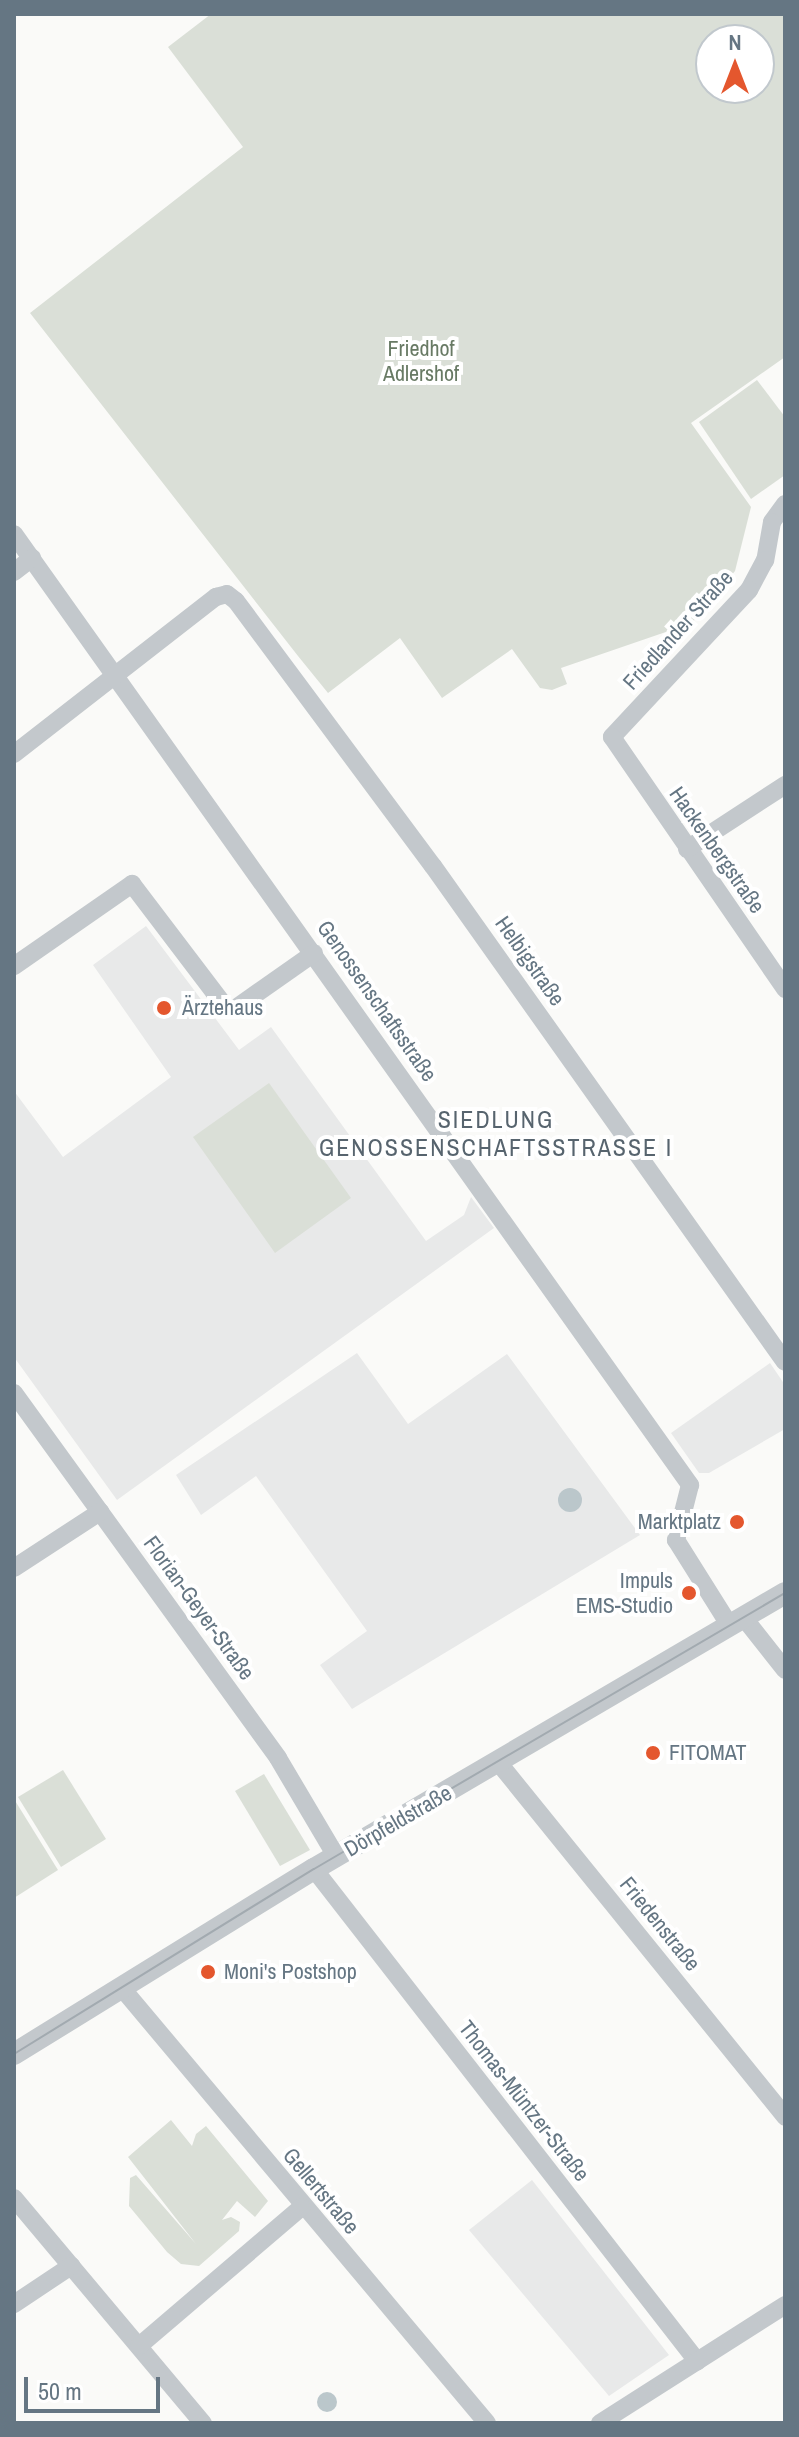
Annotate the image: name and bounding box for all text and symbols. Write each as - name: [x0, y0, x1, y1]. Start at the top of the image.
- north arrow: [695, 24, 775, 104]
- text: N: [728, 27, 742, 57]
- park label: Friedhof Adlershof: [383, 335, 459, 386]
- street label: Friedlander Straße: [618, 565, 738, 695]
- street label: Hackenbergstraße: [664, 782, 770, 918]
- street label: Helbigstraße: [490, 911, 570, 1011]
- street label: Genossenschaftsstraße: [312, 915, 442, 1087]
- place label: Ärztehaus: [182, 995, 263, 1021]
- marker: Ärztehaus: [153, 997, 175, 1019]
- district label: SIEDLUNG GENOSSENSCHAFTSSTRASSE I: [319, 1106, 673, 1162]
- place label: Marktplatz: [638, 1509, 721, 1535]
- marker: Marktplatz: [728, 1513, 746, 1531]
- street label: Florian-Geyer-Straße: [138, 1531, 260, 1685]
- place label: Impuls EMS-Studio: [576, 1567, 673, 1618]
- marker: Impuls EMS-Studio: [680, 1584, 698, 1602]
- place label: FITOMAT: [669, 1740, 747, 1766]
- marker: FITOMAT: [644, 1744, 662, 1762]
- street label: Dörpfeldstraße: [340, 1780, 456, 1862]
- street label: Friedenstraße: [614, 1872, 706, 1976]
- place label: Moni's Postshop: [224, 1959, 357, 1985]
- marker: Moni's Postshop: [199, 1963, 217, 1981]
- street label: Thomas-Müntzer-Straße: [453, 2015, 595, 2187]
- street label: Gellertstraße: [277, 2143, 365, 2239]
- scale bar: [28, 2361, 164, 2411]
- text: 50 m: [38, 2375, 82, 2407]

